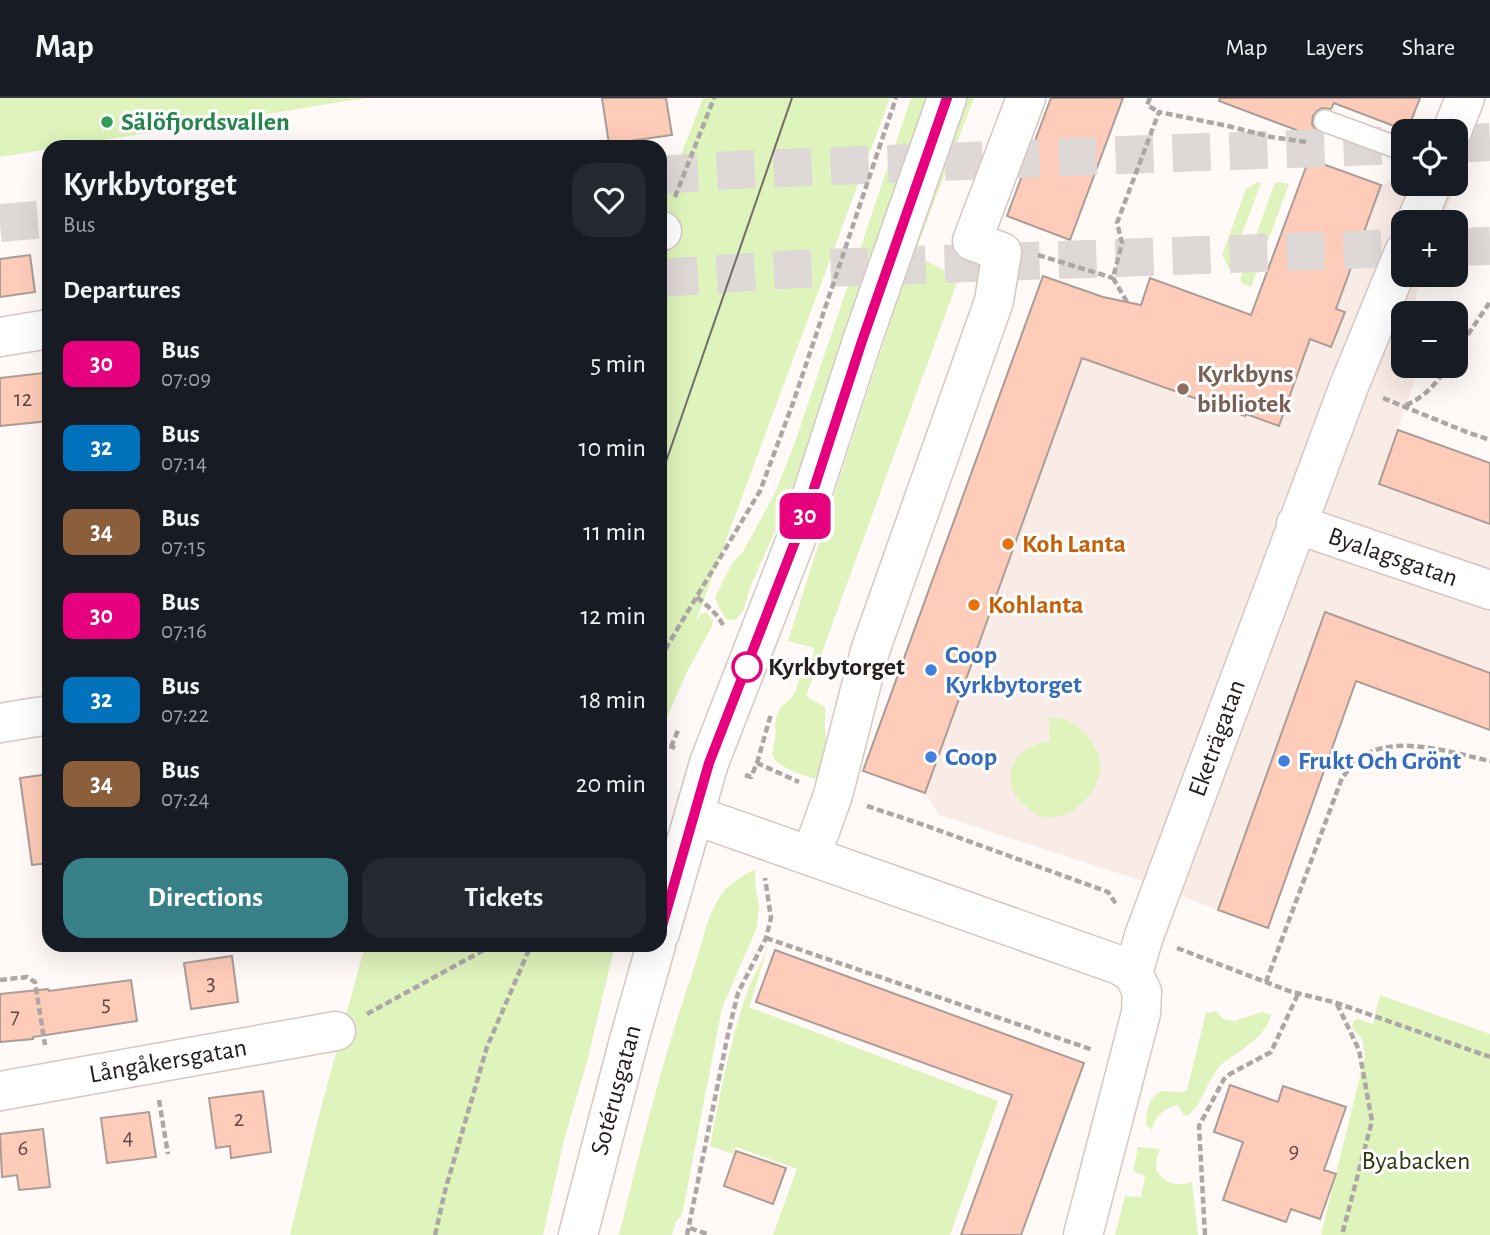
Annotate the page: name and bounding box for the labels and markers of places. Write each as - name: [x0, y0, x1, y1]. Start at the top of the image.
- place label: Sälöfjordsvallen: [121, 109, 290, 135]
- marker: Sälöfjordsvallen: [99, 114, 115, 130]
- place label: Kyrkbyns bibliotek: [1197, 361, 1293, 417]
- marker: Kyrkbyns bibliotek: [1175, 381, 1191, 397]
- place label: Koh Lanta: [1022, 531, 1126, 557]
- marker: Koh Lanta: [1000, 536, 1016, 552]
- place label: Kohlanta: [988, 592, 1084, 618]
- marker: Kohlanta: [966, 597, 982, 613]
- place label: Coop Kyrkbytorget: [945, 642, 1082, 698]
- marker: Kyrkbytorget: [732, 652, 762, 682]
- place label: Kyrkbytorget: [768, 654, 905, 680]
- marker: Coop Kyrkbytorget: [923, 662, 939, 678]
- place label: Coop: [945, 744, 997, 770]
- place label: Frukt Och Grönt: [1298, 748, 1461, 774]
- marker: Coop: [923, 749, 939, 765]
- marker: Frukt Och Grönt: [1276, 753, 1292, 769]

